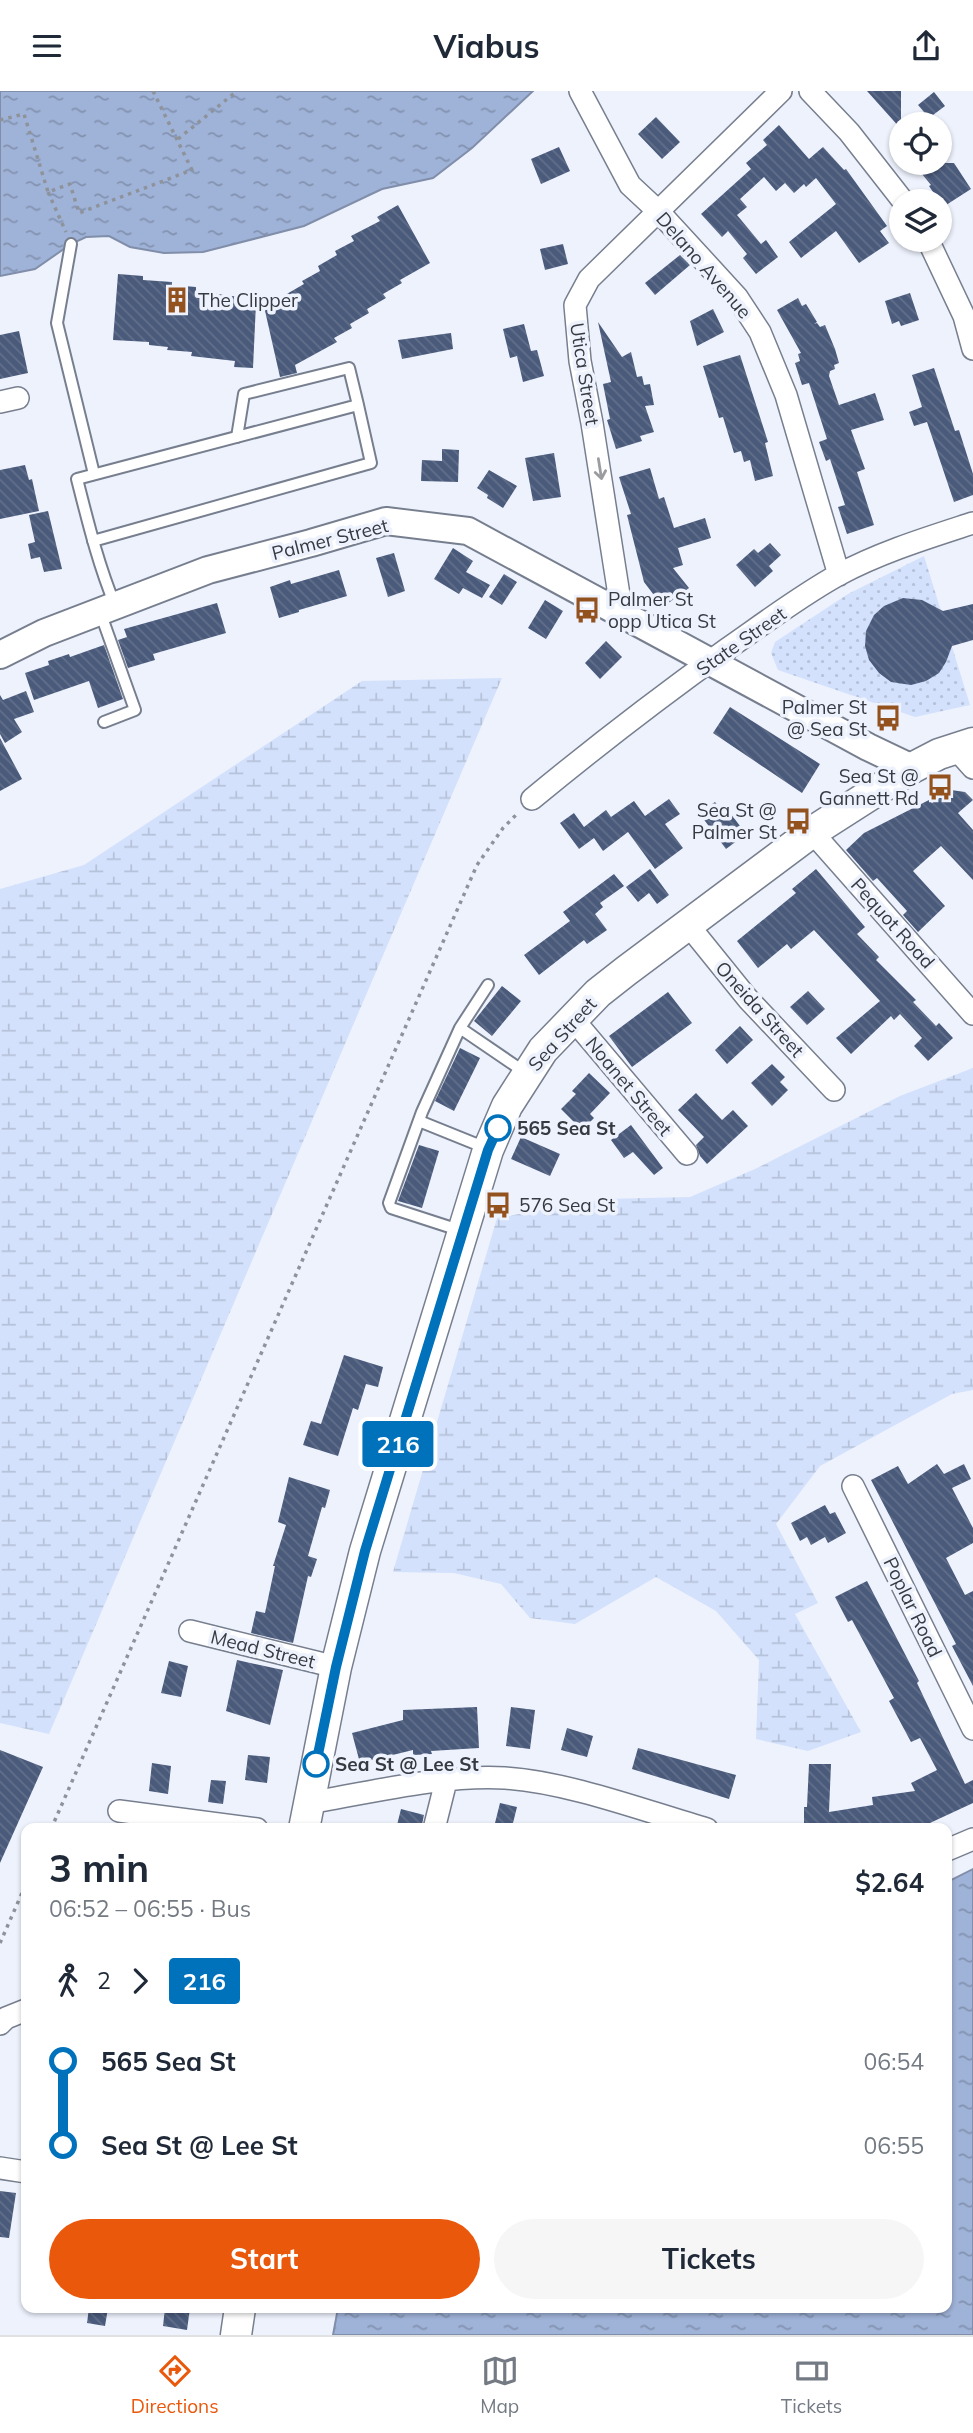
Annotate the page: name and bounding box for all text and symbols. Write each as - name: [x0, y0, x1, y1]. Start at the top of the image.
- text: Viabus: [433, 26, 540, 66]
- icon: menu: [28, 27, 66, 65]
- icon: share: [907, 27, 945, 65]
- map controls: [889, 112, 952, 252]
- button: locate: [889, 112, 952, 175]
- button: layers: [889, 189, 952, 252]
- street label: Delano Avenue: [651, 207, 757, 323]
- building icon: The Clipper: [162, 285, 192, 315]
- place label: The Clipper: [198, 288, 298, 312]
- street label: Utica Street: [565, 321, 605, 427]
- one-way arrow: [594, 457, 607, 480]
- street label: Palmer Street: [269, 513, 391, 565]
- place label: Palmer St opp Utica St: [608, 587, 716, 633]
- bus stop icon: Palmer St opp Utica St: [572, 595, 602, 625]
- street label: State Street: [691, 601, 791, 681]
- place label: Palmer St @ Sea St: [782, 695, 867, 741]
- bus stop icon: Palmer St @ Sea St: [873, 703, 903, 733]
- place label: Sea St @ Gannett Rd: [819, 764, 919, 810]
- bus stop icon: Sea St @ Gannett Rd: [925, 772, 955, 802]
- place label: Sea St @ Palmer St: [692, 798, 777, 844]
- bus stop icon: Sea St @ Palmer St: [783, 806, 813, 836]
- street label: Pequot Road: [846, 873, 940, 973]
- street label: Oneida Street: [711, 956, 810, 1062]
- street label: Sea Street: [523, 992, 602, 1076]
- street label: Noanet Street: [581, 1032, 678, 1141]
- marker: 565 Sea St: [485, 1115, 511, 1141]
- place label: 565 Sea St: [517, 1116, 615, 1140]
- bus stop icon: 576 Sea St: [483, 1190, 513, 1220]
- place label: 576 Sea St: [519, 1193, 615, 1217]
- line badge: 216: [358, 1421, 438, 1467]
- text: 216: [376, 1429, 420, 1459]
- street label: Poplar Road: [878, 1553, 948, 1661]
- street label: Mead Street: [208, 1624, 318, 1674]
- marker: Sea St @ Lee St: [303, 1751, 329, 1777]
- place label: Sea St @ Lee St: [335, 1752, 479, 1776]
- text: 3 min: [49, 1844, 149, 1892]
- text: $2.64: [855, 1866, 924, 1899]
- text: 06:52 – 06:55 · Bus: [49, 1894, 251, 1923]
- icon: walk: [49, 1962, 87, 2000]
- icon: forward: [121, 1962, 159, 2000]
- text: 2: [97, 1966, 111, 1995]
- text: 216: [183, 1966, 226, 1996]
- text: 565 Sea St: [101, 2045, 236, 2078]
- text: 06:54: [864, 2047, 924, 2076]
- text: Sea St @ Lee St: [101, 2129, 298, 2162]
- text: 06:55: [864, 2131, 924, 2160]
- button: Start: [49, 2219, 480, 2299]
- button: Tickets: [494, 2219, 924, 2299]
- tab: Directions: [131, 2352, 219, 2418]
- tab: Map: [480, 2352, 519, 2418]
- tab: Tickets: [781, 2352, 842, 2418]

